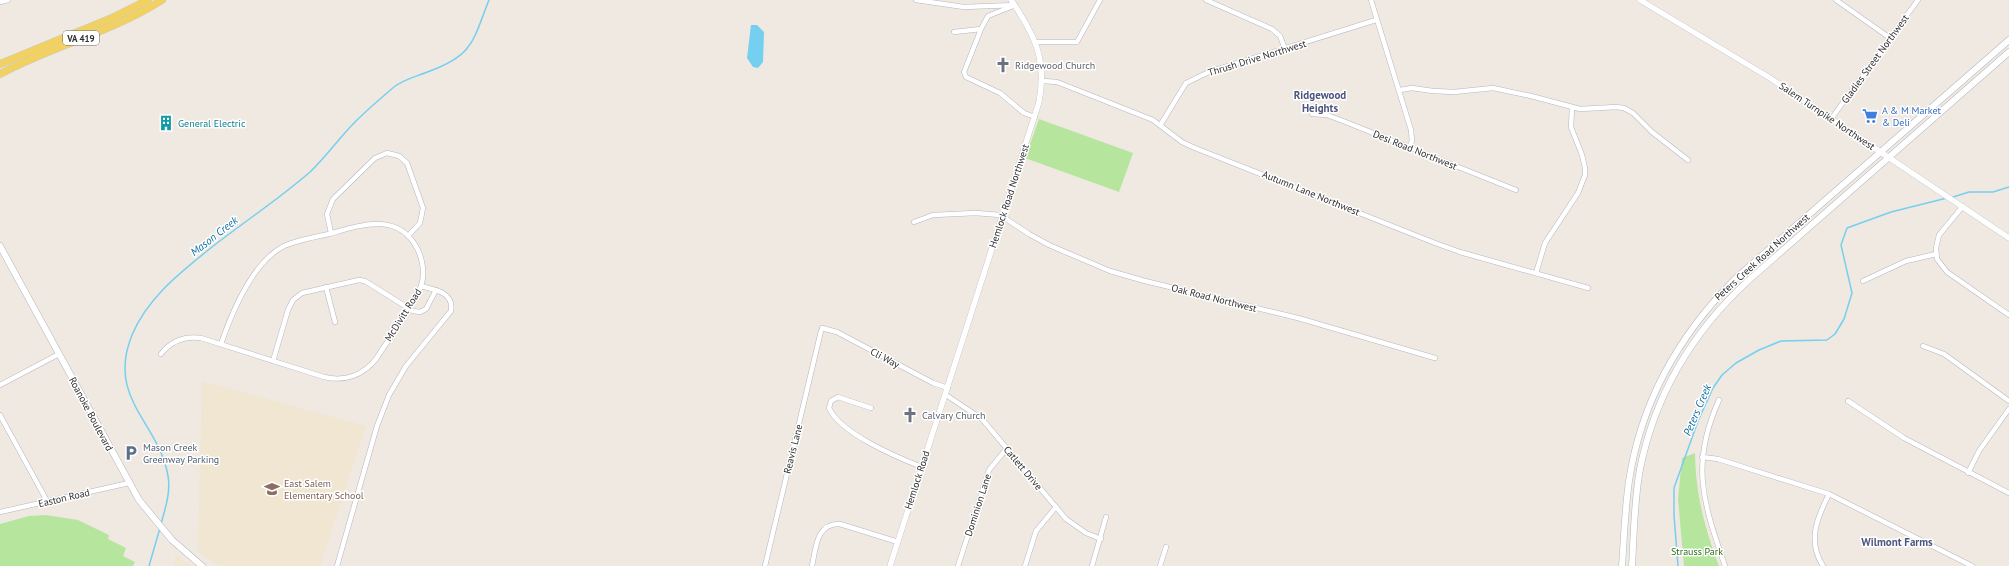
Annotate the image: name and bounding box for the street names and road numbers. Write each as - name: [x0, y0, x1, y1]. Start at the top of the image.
- street label: Gladies Street Northwest: [1838, 11, 1912, 106]
- road number: VA 419: [63, 31, 99, 45]
- street label: Thrush Drive Northwest: [1206, 37, 1308, 79]
- street label: Salem Turnpike Northwest: [1777, 79, 1878, 153]
- street label: Desi Road Northwest: [1371, 127, 1460, 173]
- street label: Hemlock Road Northwest: [986, 142, 1032, 249]
- street label: Autumn Lane Northwest: [1260, 167, 1362, 219]
- street label: Peters Creek Road Northwest: [1712, 210, 1813, 303]
- street label: Oak Road Northwest: [1170, 281, 1259, 315]
- street label: McDivitt Road: [382, 286, 424, 344]
- street label: Cli Way: [868, 345, 902, 371]
- street label: Roanoke Boulevard: [66, 375, 116, 453]
- street label: Reavis Lane: [781, 423, 805, 475]
- street label: Catlett Drive: [1001, 443, 1045, 493]
- street label: Hemlock Road: [901, 449, 933, 511]
- street label: Dominion Lane: [962, 472, 994, 538]
- street label: Easton Road: [37, 486, 91, 510]

